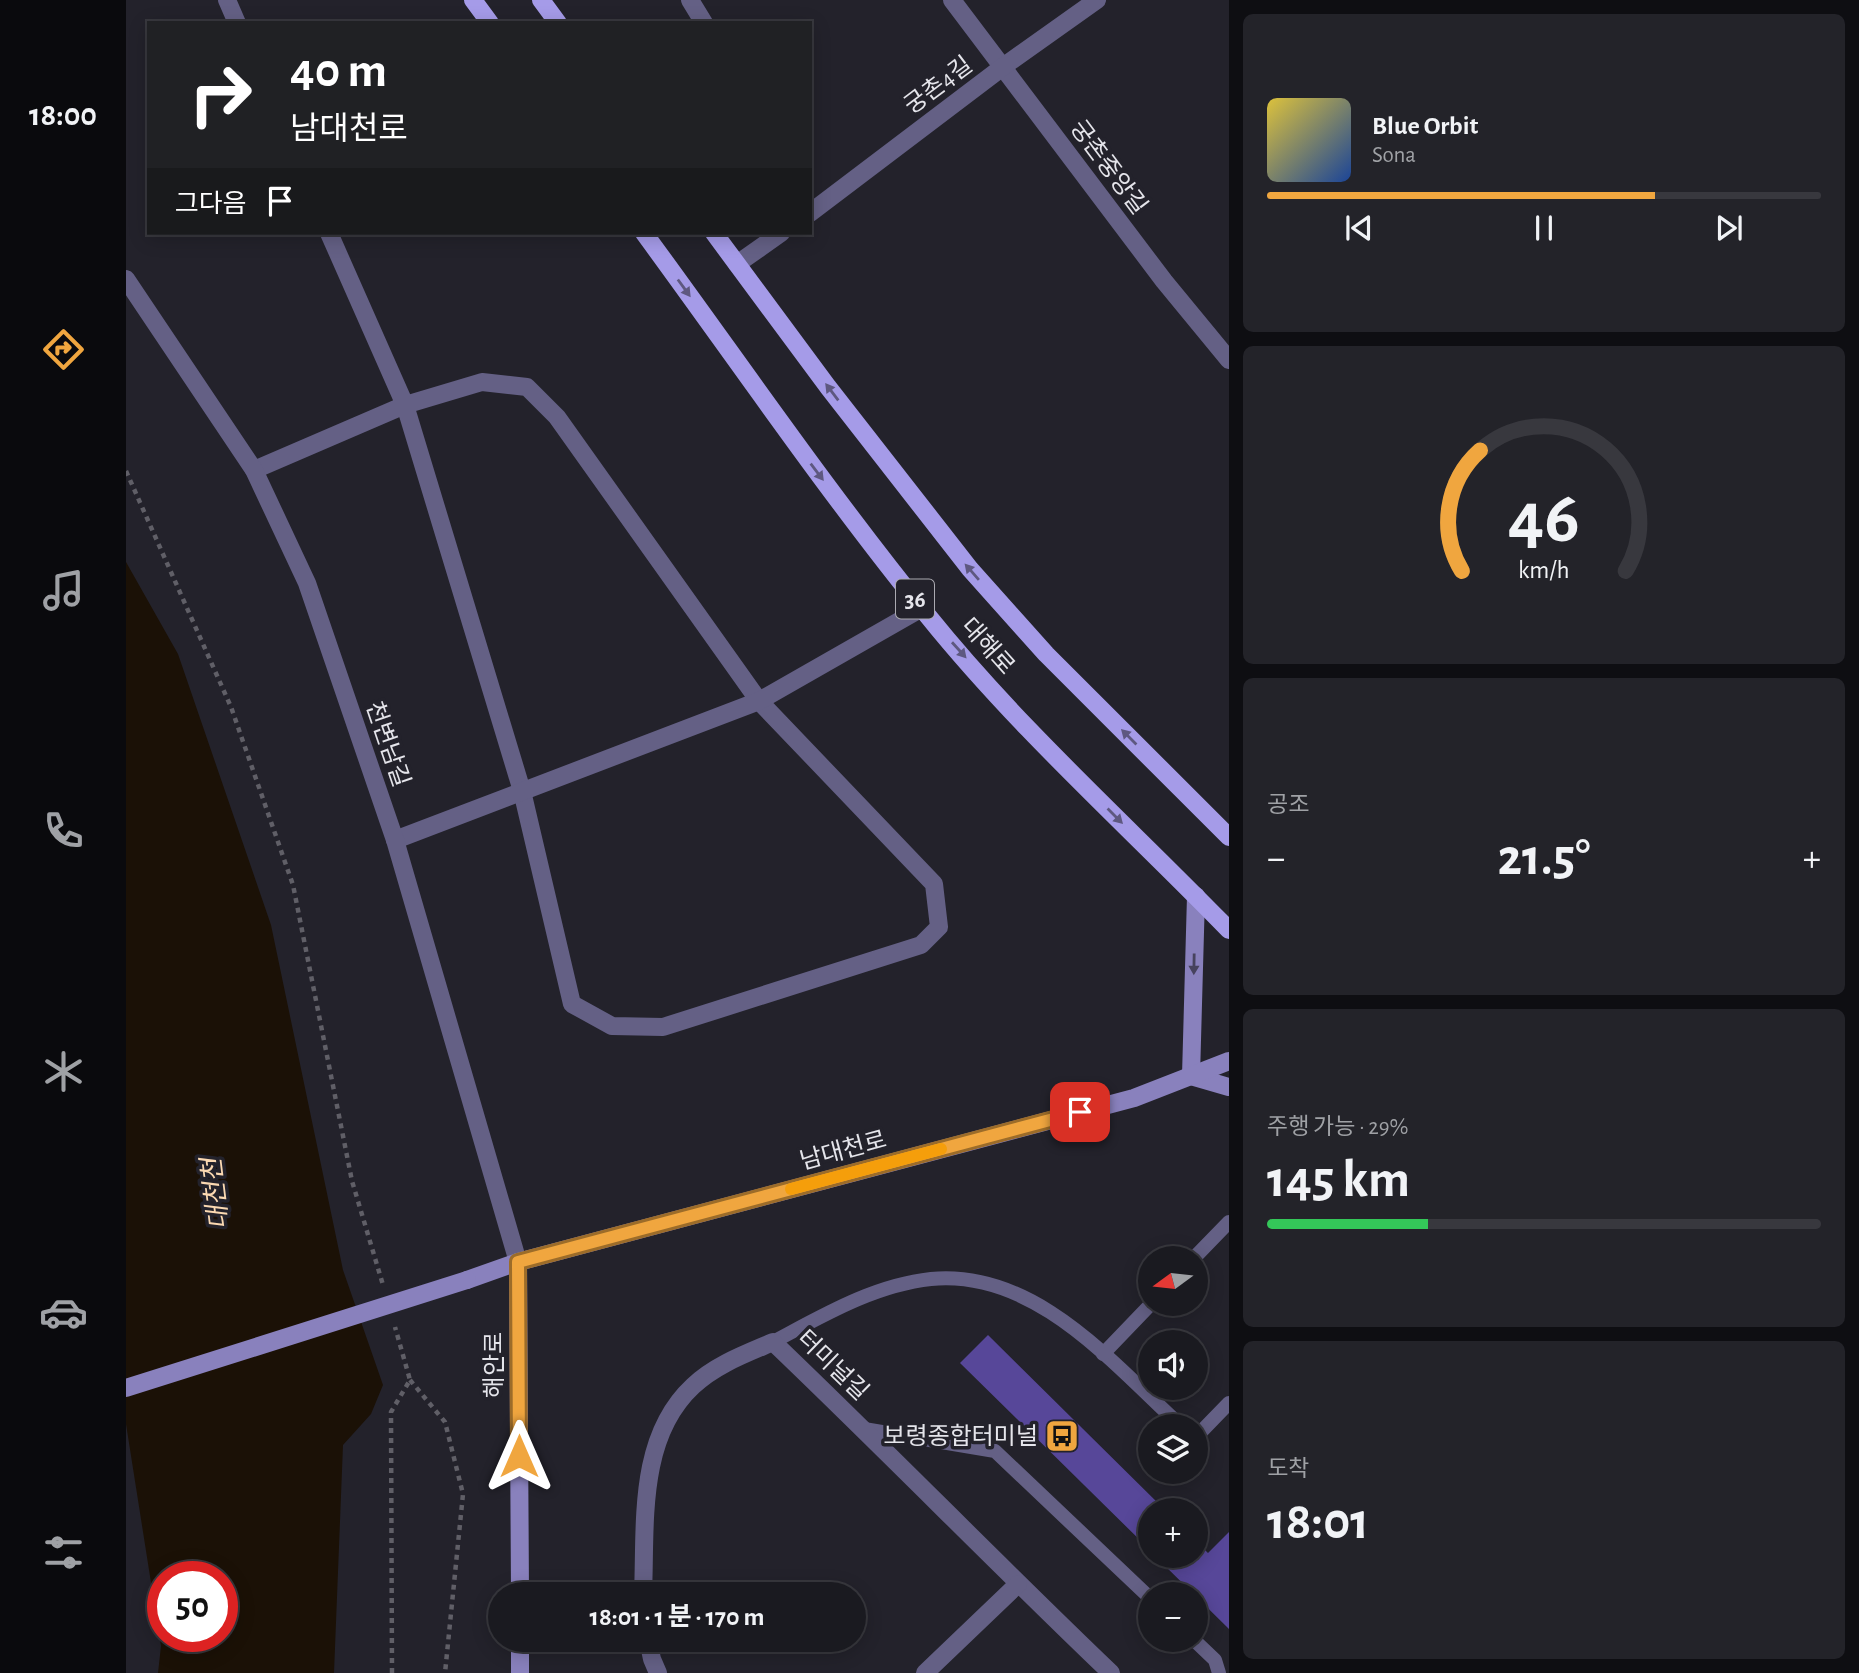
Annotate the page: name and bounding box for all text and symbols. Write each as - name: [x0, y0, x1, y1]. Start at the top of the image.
- text: 40 m: [290, 47, 387, 96]
- icon: right: [175, 49, 266, 140]
- street label: 궁촌4길: [900, 52, 977, 119]
- text: 18:00: [29, 99, 97, 131]
- text: 남대천로: [290, 113, 408, 145]
- text: Blue Orbit: [1372, 113, 1478, 139]
- street label: 궁촌중앙길: [1065, 115, 1153, 219]
- text: Sona: [1372, 144, 1416, 167]
- icon: arrive: [261, 182, 299, 220]
- text: 그다음: [175, 191, 247, 217]
- icon: previous: [1340, 209, 1378, 247]
- icon: pause: [1525, 209, 1563, 247]
- icon: next: [1710, 209, 1748, 247]
- one-way arrow: [677, 279, 691, 297]
- icon: directions: [39, 325, 88, 374]
- one-way arrow: [825, 384, 840, 402]
- one-way arrow: [810, 463, 824, 481]
- text: 46: [1508, 483, 1580, 556]
- text: km/h: [1518, 557, 1570, 582]
- one-way arrow: [965, 563, 980, 580]
- icon: music: [39, 566, 88, 615]
- road number: 36: [896, 580, 934, 618]
- street label: 대해로: [956, 613, 1019, 679]
- one-way arrow: [950, 641, 966, 658]
- street label: 천변남길: [361, 698, 414, 790]
- one-way arrow: [1121, 729, 1138, 745]
- text: 공조: [1267, 794, 1309, 817]
- icon: phone: [39, 806, 88, 855]
- one-way arrow: [1106, 807, 1123, 824]
- text: 21.5°: [1498, 832, 1590, 884]
- text: −: [1267, 840, 1285, 878]
- text: +: [1803, 840, 1821, 878]
- one-way arrow: [1188, 953, 1200, 975]
- icon: climate: [39, 1047, 88, 1096]
- pin: [1050, 1082, 1110, 1142]
- icon: arrive: [1061, 1093, 1099, 1131]
- text: 주행 가능 · 29%: [1267, 1116, 1409, 1139]
- street label: 남대천로: [797, 1127, 889, 1174]
- water label: 대천천: [197, 1154, 233, 1231]
- text: 145 km: [1267, 1154, 1410, 1206]
- north arrow: [1138, 1246, 1208, 1316]
- map controls: [1138, 1246, 1208, 1652]
- icon: car: [39, 1288, 88, 1337]
- street label: 터미널길: [792, 1326, 873, 1405]
- button: sound: [1138, 1330, 1208, 1400]
- street label: 해안로: [482, 1332, 507, 1398]
- button: layers: [1138, 1414, 1208, 1484]
- bus stop icon: 보령종합터미널: [1043, 1417, 1081, 1455]
- position arrow: [482, 1419, 556, 1493]
- place label: 보령종합터미널: [883, 1423, 1038, 1449]
- text: 도착: [1267, 1458, 1309, 1481]
- text: 18:01: [1267, 1496, 1369, 1548]
- button: +: [1138, 1498, 1208, 1568]
- icon: filters: [39, 1528, 88, 1577]
- speed limit sign: 50: [147, 1561, 238, 1652]
- button: −: [1138, 1582, 1208, 1652]
- text: 18:01 · 1 분 · 170 m: [590, 1604, 764, 1630]

